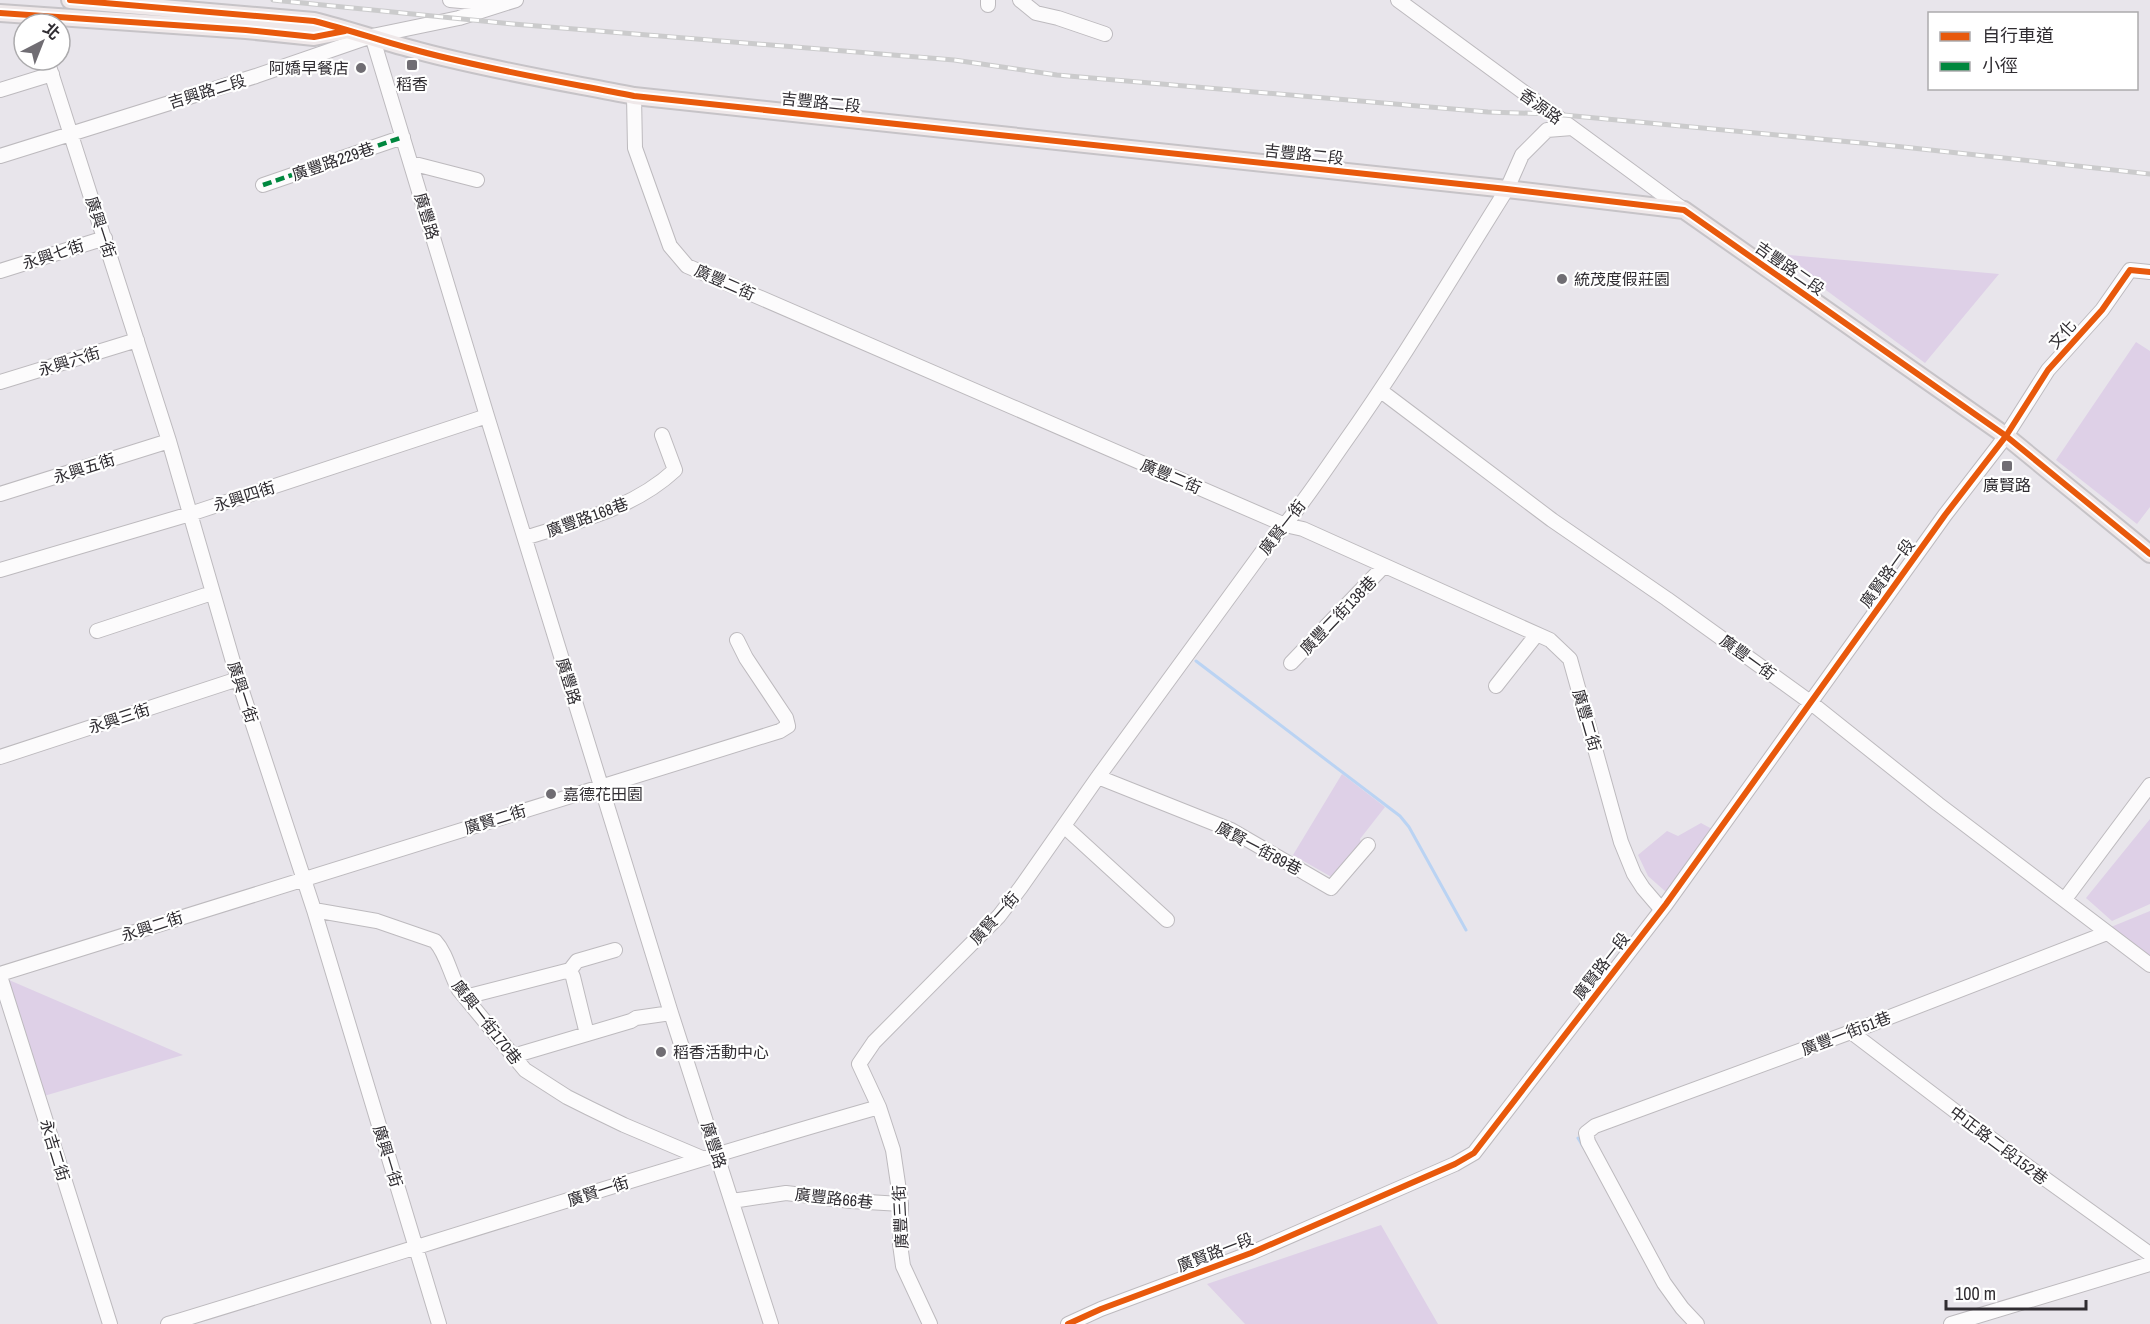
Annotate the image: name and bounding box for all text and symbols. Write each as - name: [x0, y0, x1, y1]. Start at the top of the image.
- north arrow: [12, 12, 72, 72]
- legend: [1928, 12, 2138, 90]
- text: 北: [39, 17, 65, 44]
- text: 自行車道: [1982, 23, 2054, 48]
- text: 小徑: [1982, 53, 2018, 78]
- place label: 阿嬌早餐店: [269, 57, 349, 79]
- marker: 稻香: [405, 58, 419, 72]
- marker: 阿嬌早餐店: [354, 61, 368, 75]
- street label: 吉興路二段: [166, 69, 248, 113]
- place label: 稻香: [396, 73, 428, 95]
- street label: 香源路: [1515, 83, 1567, 129]
- street label: 吉豐路二段: [780, 87, 862, 117]
- street label: 廣豐路229巷: [289, 137, 377, 185]
- street label: 吉豐路二段: [1263, 139, 1345, 169]
- street label: 廣豐路: [409, 190, 445, 242]
- street label: 廣興一街: [81, 193, 121, 261]
- street label: 永興七街: [19, 234, 87, 274]
- street label: 吉豐路二段: [1751, 236, 1829, 300]
- street label: 廣豐二街: [691, 259, 759, 305]
- place label: 統茂度假莊園: [1574, 268, 1670, 290]
- marker: 統茂度假莊園: [1555, 272, 1569, 286]
- street label: 文化: [2043, 315, 2081, 353]
- street label: 永興六街: [35, 341, 103, 381]
- street label: 永興五街: [50, 448, 118, 488]
- street label: 廣豐二街: [1137, 453, 1205, 499]
- marker: 廣賢路: [2000, 459, 2014, 473]
- place label: 廣賢路: [1983, 474, 2031, 496]
- street label: 永興四街: [210, 476, 278, 516]
- street label: 廣豐路168巷: [543, 492, 631, 542]
- street label: 廣賢一街: [1254, 495, 1310, 559]
- street label: 廣賢路一段: [1855, 534, 1919, 612]
- street label: 廣豐二街138巷: [1295, 571, 1381, 659]
- street label: 廣豐一街: [1716, 629, 1780, 685]
- street label: 廣豐路: [551, 655, 587, 707]
- street label: 廣興一街: [223, 658, 263, 726]
- street label: 廣豐二街: [1568, 686, 1606, 754]
- street label: 永興三街: [85, 698, 153, 738]
- place label: 嘉德花田園: [563, 783, 643, 805]
- marker: 嘉德花田園: [544, 787, 558, 801]
- street label: 廣賢二街: [461, 799, 529, 839]
- street label: 廣賢一街89巷: [1212, 816, 1306, 880]
- street label: 廣賢一街: [964, 887, 1024, 949]
- street label: 永興二街: [118, 906, 186, 946]
- street label: 廣賢路一段: [1568, 928, 1634, 1004]
- street label: 廣興一街170巷: [447, 975, 527, 1069]
- street label: 廣豐一街51巷: [1798, 1006, 1894, 1060]
- place label: 稻香活動中心: [673, 1041, 769, 1063]
- marker: 稻香活動中心: [654, 1045, 668, 1059]
- street label: 中正路二段152巷: [1945, 1101, 2053, 1189]
- street label: 永吉二街: [35, 1116, 75, 1184]
- street label: 廣豐路: [696, 1119, 732, 1171]
- street label: 廣興一街: [368, 1122, 408, 1190]
- street label: 廣賢一街: [564, 1171, 632, 1211]
- street label: 廣豐路66巷: [794, 1183, 874, 1213]
- street label: 廣豐三街: [887, 1184, 913, 1250]
- street label: 廣賢路一段: [1174, 1227, 1256, 1277]
- scale bar: [1946, 1273, 2086, 1311]
- text: 100 m: [1955, 1281, 1996, 1306]

